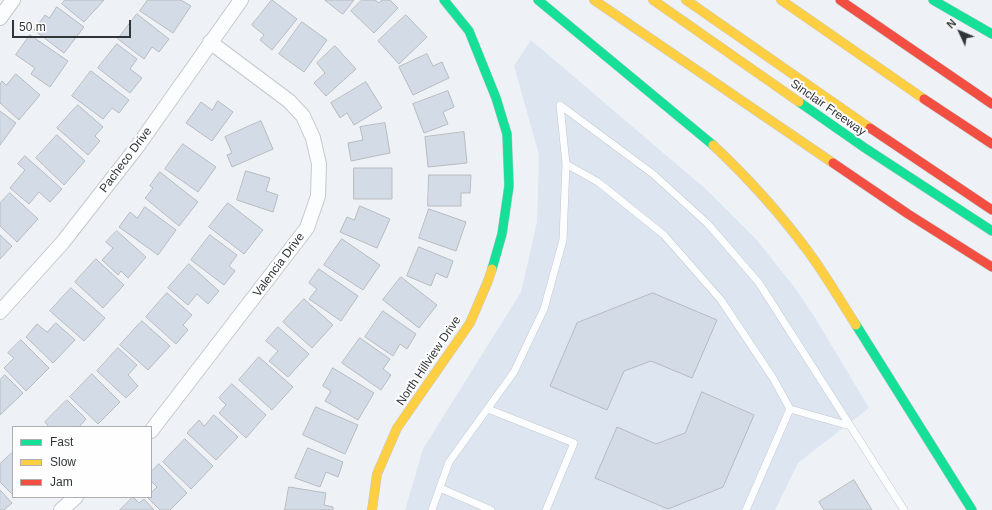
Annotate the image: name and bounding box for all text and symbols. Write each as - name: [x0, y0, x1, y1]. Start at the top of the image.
- scale bar: [14, 12, 133, 38]
- north arrow: [940, 12, 980, 52]
- text: N: [944, 17, 958, 31]
- text: 50 m: [19, 20, 46, 34]
- street label: Sinclair Freeway: [788, 77, 868, 139]
- street label: Pacheco Drive: [97, 125, 155, 195]
- street label: Valencia Drive: [250, 230, 308, 300]
- street label: North Hillview Drive: [394, 314, 464, 408]
- legend: [12, 426, 152, 498]
- text: Fast: [50, 435, 73, 449]
- text: Slow: [50, 455, 76, 469]
- text: Jam: [50, 475, 73, 489]

